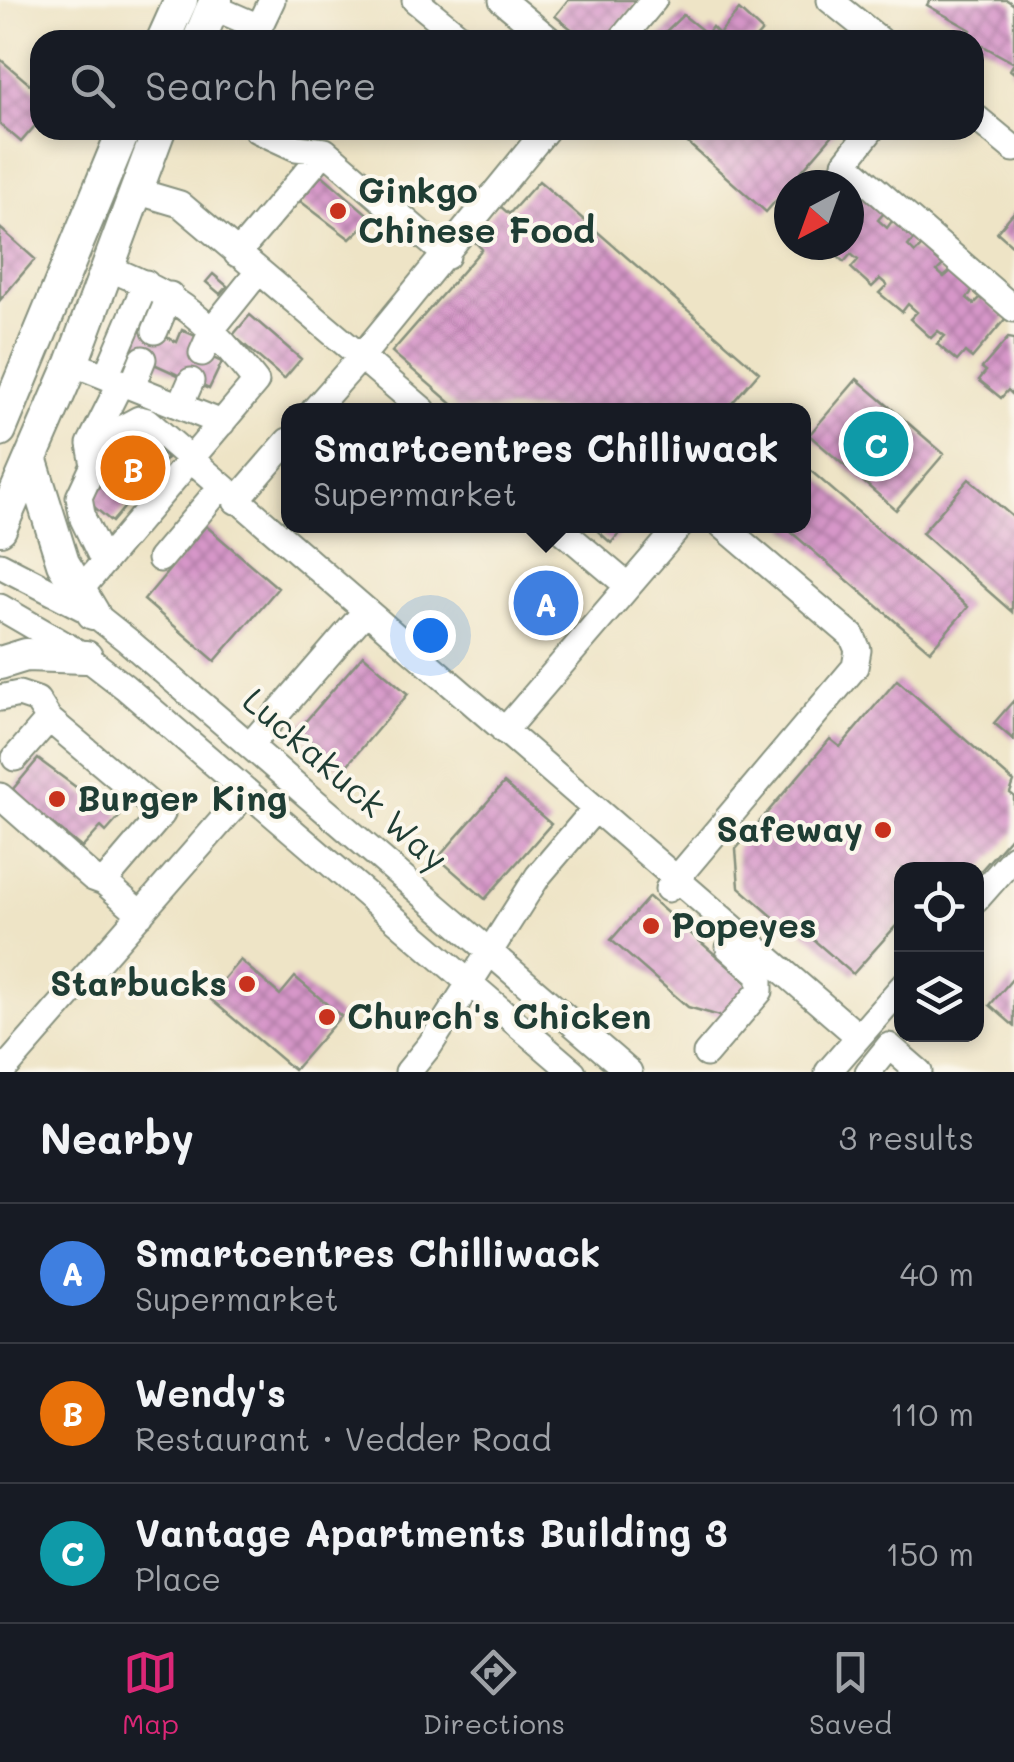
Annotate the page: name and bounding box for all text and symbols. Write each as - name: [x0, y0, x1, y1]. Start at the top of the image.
- search box: [30, 30, 984, 140]
- icon: search: [65, 58, 120, 113]
- text: Search here: [145, 60, 376, 110]
- place label: Ginkgo Chinese Food: [358, 166, 595, 252]
- north arrow: [774, 170, 864, 260]
- marker: Ginkgo Chinese Food: [327, 200, 349, 222]
- popup: [281, 403, 811, 533]
- pin: C: [844, 406, 908, 482]
- text: Smartcentres Chilliwack: [313, 422, 779, 472]
- pin: B: [100, 430, 166, 506]
- text: Supermarket: [313, 472, 517, 514]
- pin: A: [514, 566, 578, 640]
- your location: [405, 610, 456, 661]
- street label: Luckakuck Way: [234, 677, 459, 880]
- place label: Burger King: [77, 774, 287, 820]
- marker: Burger King: [46, 788, 68, 810]
- place label: Safeway: [716, 805, 863, 851]
- marker: Safeway: [872, 819, 894, 841]
- map controls: [894, 862, 984, 1042]
- button: locate: [894, 862, 984, 952]
- place label: Popeyes: [671, 901, 817, 947]
- marker: Popeyes: [640, 915, 662, 937]
- button: layers: [894, 952, 984, 1042]
- place label: Starbucks: [50, 959, 227, 1005]
- marker: Starbucks: [236, 973, 258, 995]
- place label: Church's Chicken: [347, 992, 651, 1038]
- marker: Church's Chicken: [316, 1006, 338, 1028]
- text: Nearby: [40, 1110, 194, 1165]
- text: 3 results: [838, 1116, 974, 1158]
- text: Smartcentres Chilliwack: [135, 1227, 601, 1277]
- text: A: [61, 1252, 84, 1294]
- text: 40 m: [900, 1252, 974, 1294]
- text: Supermarket: [135, 1277, 339, 1319]
- text: Wendy's: [135, 1367, 286, 1417]
- text: B: [62, 1392, 83, 1434]
- text: 110 m: [890, 1392, 974, 1434]
- text: Restaurant · Vedder Road: [135, 1417, 551, 1459]
- text: Vantage Apartments Building 3: [135, 1507, 728, 1557]
- text: C: [61, 1532, 84, 1574]
- text: 150 m: [886, 1532, 974, 1574]
- text: Place: [135, 1557, 221, 1599]
- tab: Map: [122, 1645, 179, 1741]
- tab: Directions: [423, 1645, 565, 1741]
- tab: Saved: [809, 1645, 892, 1741]

